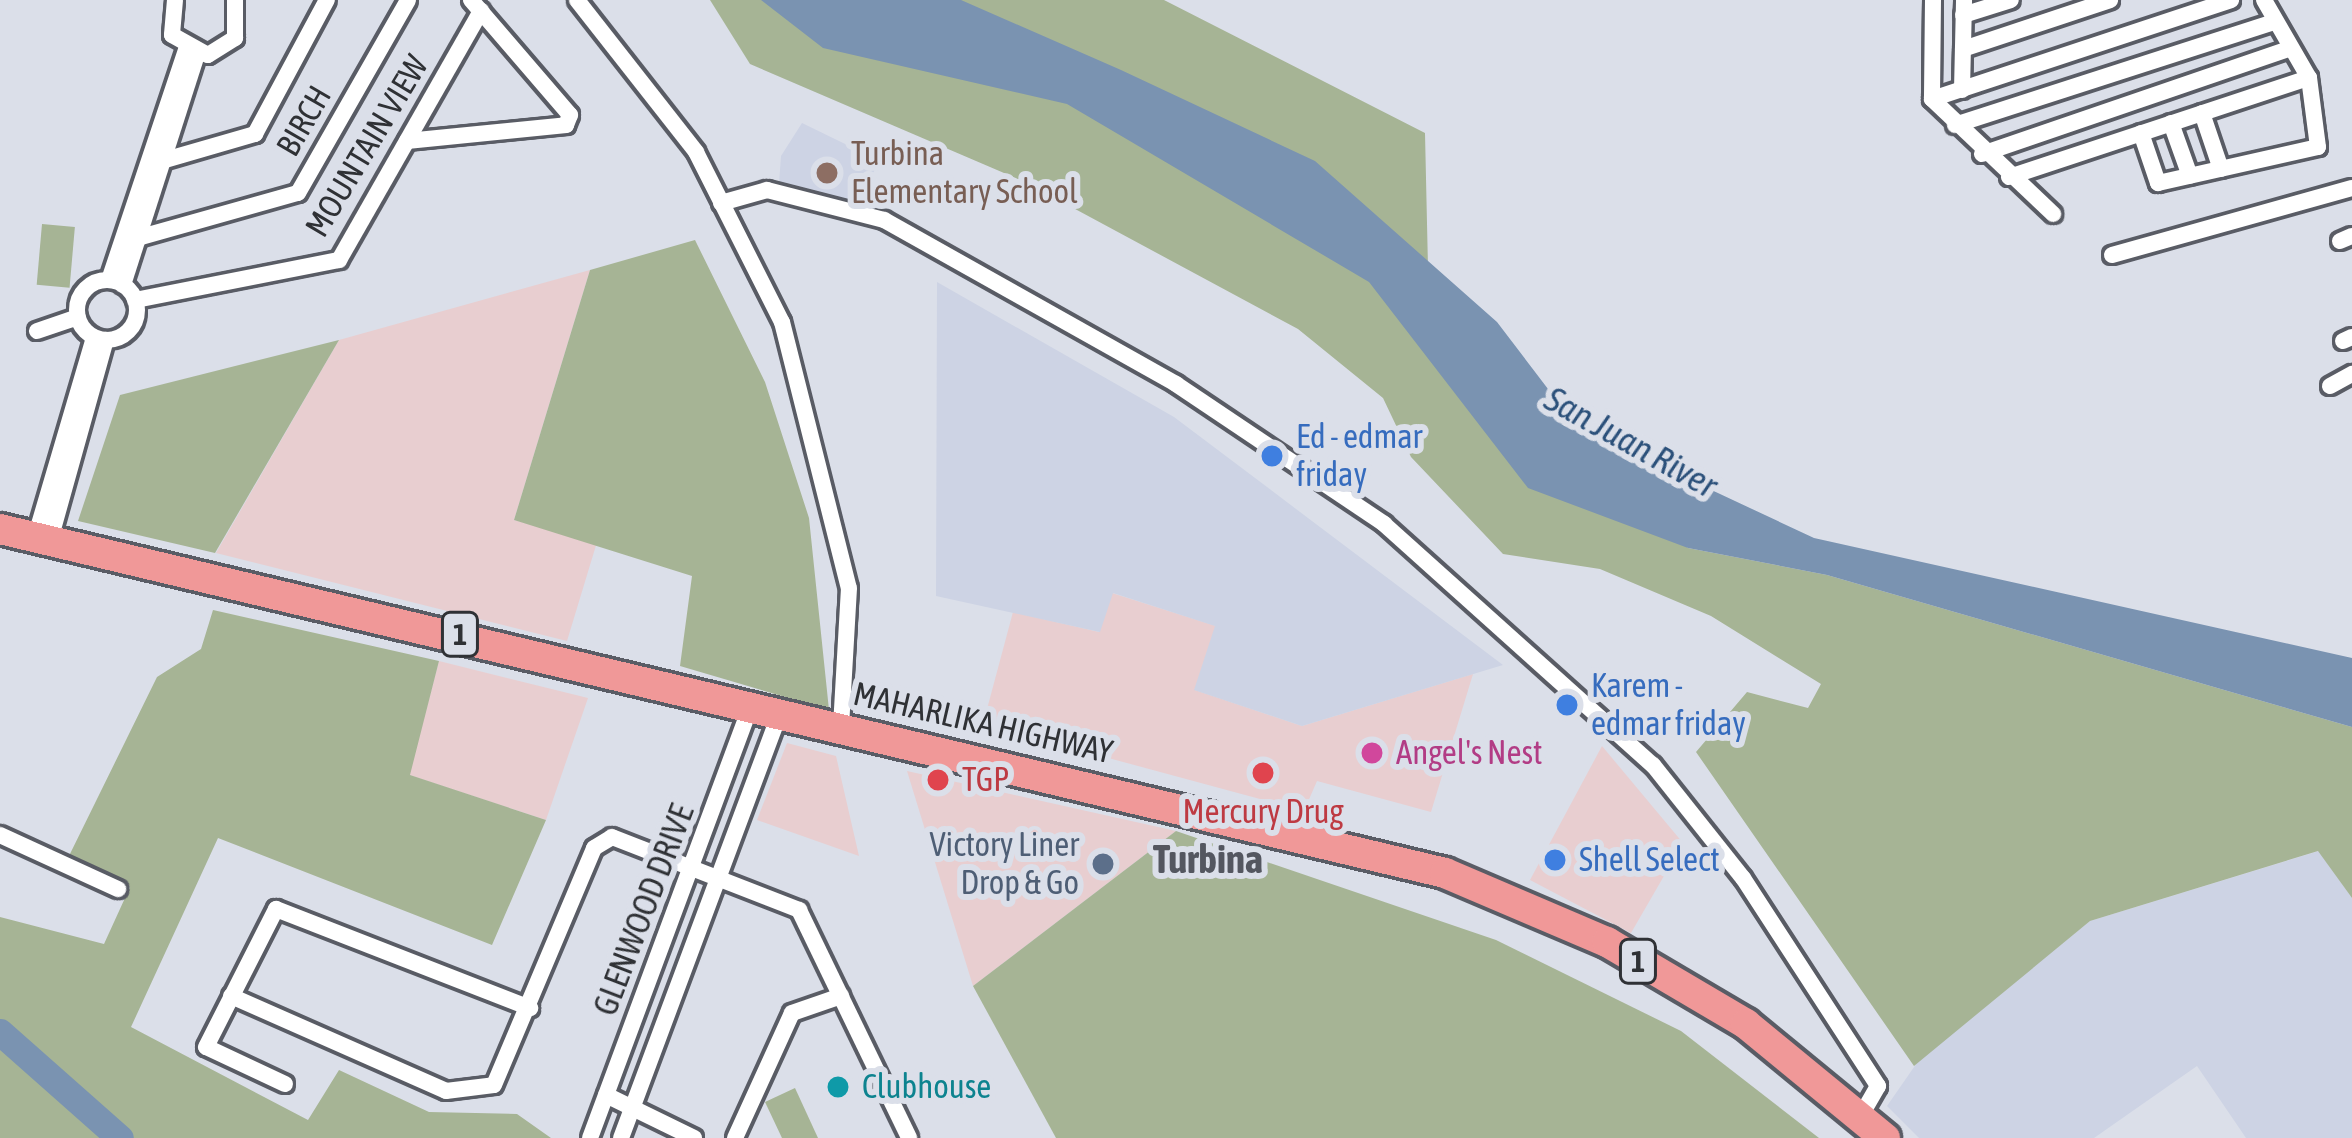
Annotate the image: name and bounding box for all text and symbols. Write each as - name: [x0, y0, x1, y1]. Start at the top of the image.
- street label: MOUNTAIN VIEW: [297, 48, 437, 244]
- street label: BIRCH: [268, 79, 340, 163]
- place label: Turbina Elementary School: [851, 134, 1078, 212]
- marker: Turbina Elementary School: [814, 160, 840, 186]
- water label: San Juan River: [1537, 377, 1725, 507]
- place label: Ed - edmar friday: [1296, 417, 1422, 495]
- marker: Ed - edmar friday: [1259, 443, 1285, 469]
- road number: 1: [439, 610, 481, 658]
- place label: Karem - edmar friday: [1591, 666, 1746, 744]
- street label: MAHARLIKA HIGHWAY: [849, 674, 1117, 772]
- marker: Karem - edmar friday: [1554, 692, 1580, 718]
- place label: Angel's Nest: [1396, 733, 1543, 773]
- marker: Angel's Nest: [1359, 740, 1385, 766]
- place label: TGP: [962, 760, 1009, 800]
- marker: Mercury Drug: [1250, 760, 1276, 786]
- marker: TGP: [925, 767, 951, 793]
- place label: Mercury Drug: [1182, 792, 1344, 832]
- street label: GLENWOOD DRIVE: [586, 799, 702, 1021]
- place label: Victory Liner Drop & Go: [929, 825, 1079, 903]
- district label: Turbina: [1153, 836, 1263, 882]
- place label: Shell Select: [1579, 840, 1720, 880]
- marker: Shell Select: [1542, 847, 1568, 873]
- marker: Victory Liner Drop & Go: [1090, 851, 1116, 877]
- road number: 1: [1617, 937, 1659, 985]
- place label: Clubhouse: [862, 1067, 991, 1107]
- marker: Clubhouse: [825, 1074, 851, 1100]

